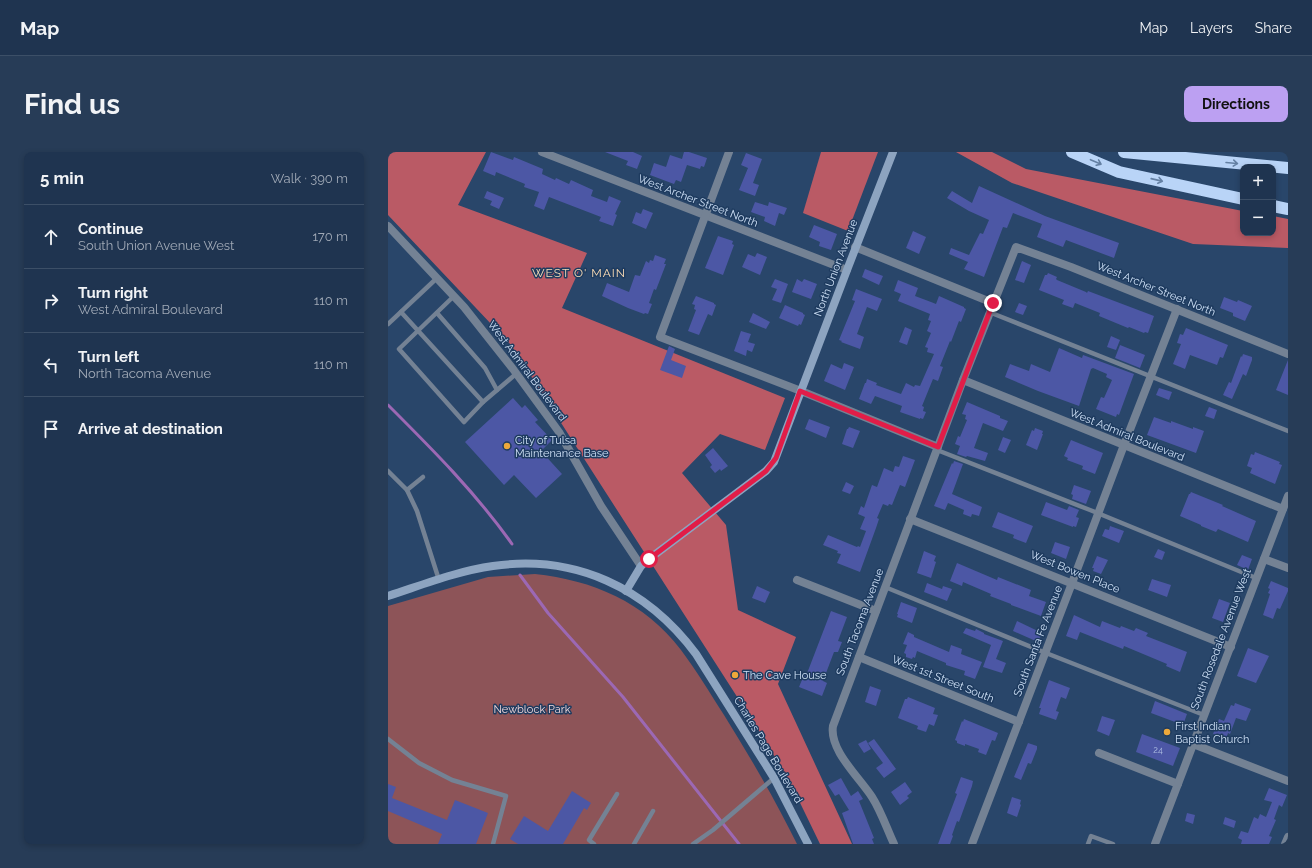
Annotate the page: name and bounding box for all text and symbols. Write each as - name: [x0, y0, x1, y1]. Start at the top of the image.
- text: Map: [20, 17, 59, 39]
- text: Map: [1140, 20, 1168, 36]
- text: Layers: [1190, 20, 1233, 36]
- text: Share: [1255, 20, 1292, 36]
- button: Directions: [1184, 86, 1288, 122]
- text: Find us: [24, 88, 120, 121]
- one-way arrow: [1089, 159, 1101, 166]
- one-way arrow: [1225, 159, 1238, 167]
- map controls: [1240, 164, 1276, 236]
- button: +: [1240, 164, 1276, 200]
- text: 5 min: [40, 168, 84, 188]
- text: Walk · 390 m: [271, 171, 348, 186]
- street label: West Archer Street North: [636, 172, 760, 230]
- one-way arrow: [1150, 177, 1163, 185]
- button: −: [1240, 200, 1276, 236]
- street label: North Union Avenue: [812, 217, 861, 318]
- text: Continue: [78, 220, 143, 238]
- icon: ahead: [40, 226, 62, 248]
- text: 170 m: [312, 229, 348, 244]
- text: South Union Avenue West: [78, 238, 234, 253]
- street label: West Archer Street North: [1095, 259, 1217, 319]
- district label: WEST O' MAIN: [532, 266, 626, 280]
- text: Turn right: [78, 284, 148, 302]
- icon: right: [40, 290, 62, 312]
- text: 110 m: [314, 293, 348, 308]
- route end: [984, 294, 1002, 312]
- text: West Admiral Boulevard: [78, 302, 223, 317]
- street label: West Admiral Boulevard: [485, 318, 569, 424]
- text: Turn left: [78, 348, 139, 366]
- icon: left: [40, 354, 62, 376]
- text: 110 m: [314, 357, 348, 372]
- text: North Tacoma Avenue: [78, 366, 211, 381]
- street label: West Admiral Boulevard: [1068, 406, 1186, 464]
- icon: arrive: [40, 418, 62, 440]
- text: Arrive at destination: [78, 420, 223, 438]
- place label: City of Tulsa Maintenance Base: [515, 434, 609, 460]
- marker: City of Tulsa Maintenance Base: [502, 441, 512, 451]
- street label: West Bowen Place: [1028, 548, 1122, 596]
- route start: [640, 550, 658, 568]
- street label: South Tacoma Avenue: [834, 566, 887, 677]
- street label: South Rosedale Avenue West: [1188, 566, 1254, 711]
- street label: South Santa Fe Avenue: [1011, 583, 1065, 698]
- street label: West 1st Street South: [890, 653, 996, 705]
- place label: The Cave House: [743, 669, 827, 682]
- marker: The Cave House: [730, 670, 740, 680]
- street label: Charles Page Boulevard: [731, 694, 805, 806]
- park label: Newblock Park: [493, 703, 571, 716]
- place label: First Indian Baptist Church: [1175, 720, 1250, 746]
- marker: First Indian Baptist Church: [1162, 727, 1172, 737]
- house number: 24: [1153, 745, 1163, 755]

